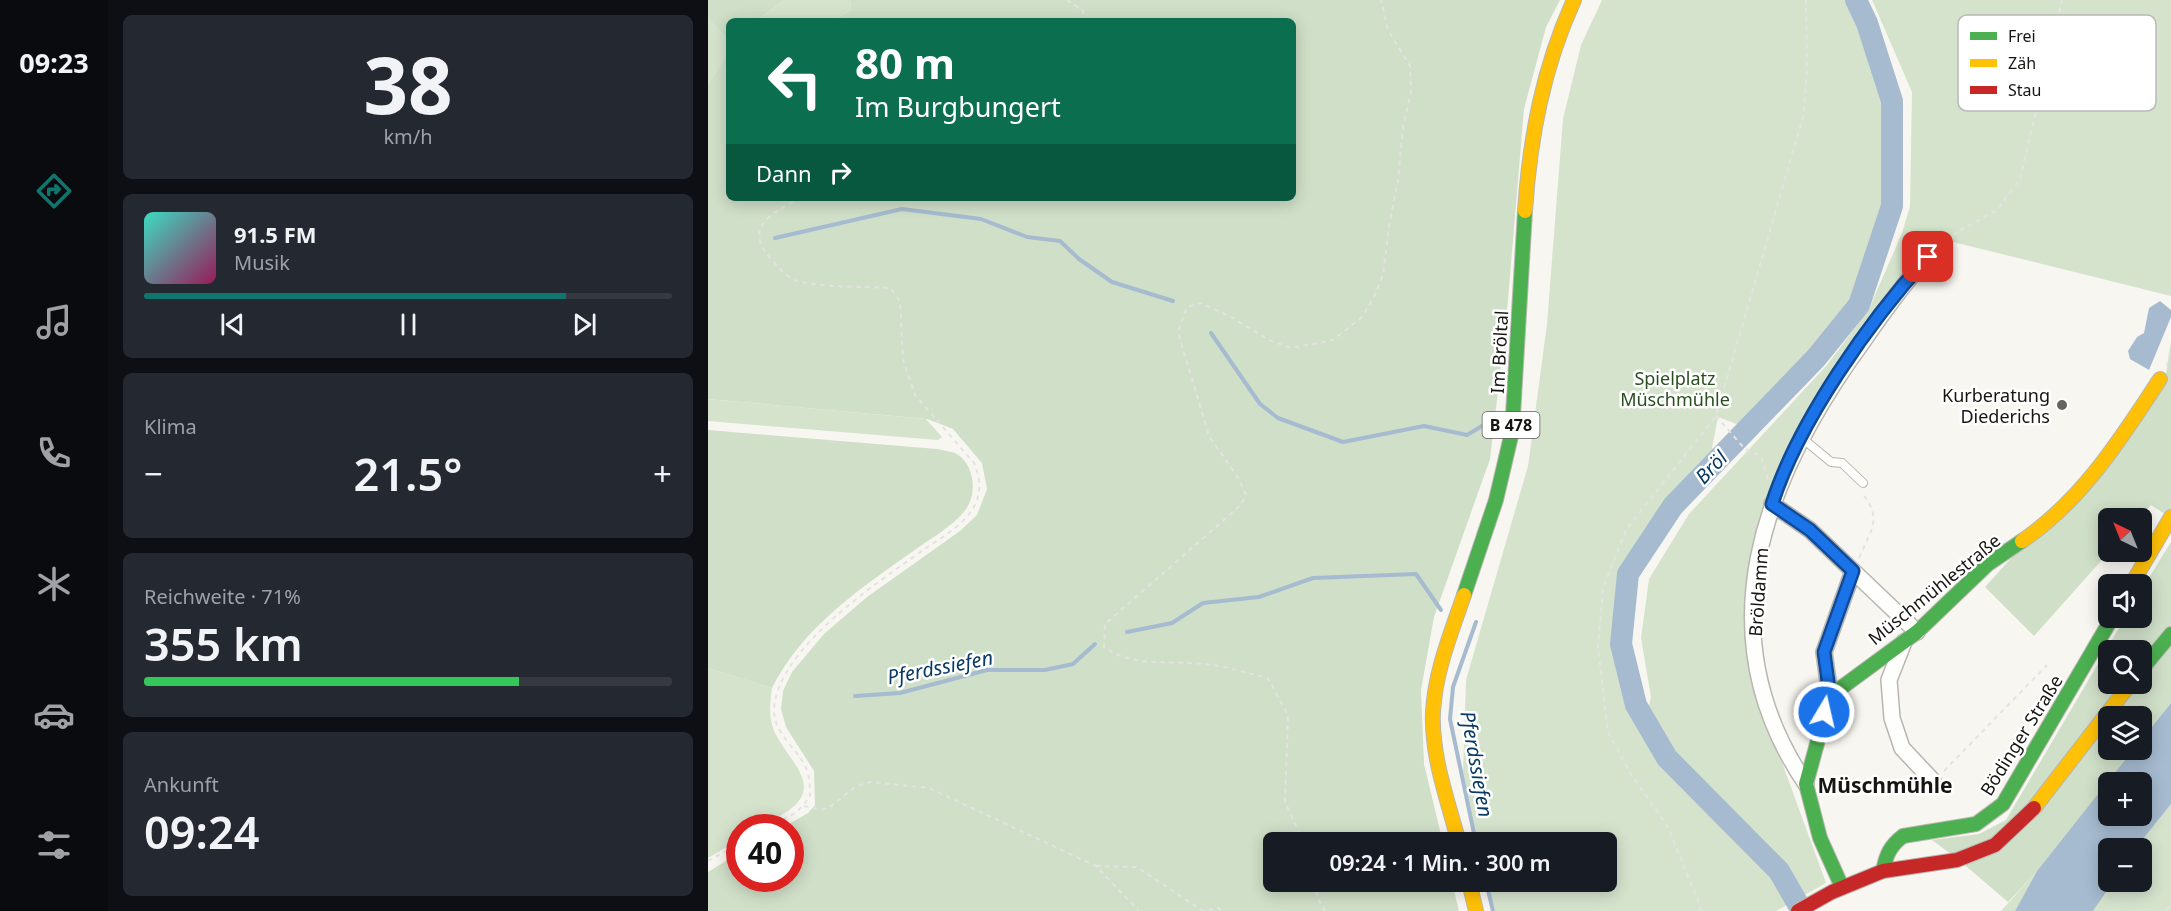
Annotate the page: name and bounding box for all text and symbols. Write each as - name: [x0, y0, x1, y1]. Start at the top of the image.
- legend: [1958, 15, 2156, 111]
- text: Frei: [2008, 25, 2036, 47]
- text: 38: [363, 31, 453, 137]
- text: 80 m: [855, 34, 955, 91]
- icon: left: [756, 42, 834, 120]
- text: 09:23: [19, 44, 89, 81]
- text: Zäh: [2008, 52, 2036, 74]
- text: Stau: [2008, 79, 2041, 101]
- text: Im Burgbungert: [855, 88, 1061, 125]
- text: km/h: [383, 123, 433, 150]
- icon: right: [824, 156, 857, 189]
- text: Dann: [756, 158, 812, 188]
- icon: directions: [33, 170, 75, 212]
- text: 91.5 FM: [234, 219, 316, 249]
- pin: [1902, 231, 1953, 282]
- icon: arrive: [1911, 240, 1944, 273]
- text: Musik: [234, 249, 290, 276]
- icon: music: [33, 301, 75, 343]
- icon: previous: [216, 308, 249, 341]
- icon: pause: [392, 308, 425, 341]
- icon: next: [568, 308, 601, 341]
- street label: Im Bröltal: [1485, 310, 1513, 394]
- park label: Spielplatz Müschmühle: [1620, 366, 1730, 411]
- place label: Kurberatung Diederichs: [1942, 383, 2050, 428]
- marker: Kurberatung Diederichs: [2055, 398, 2069, 412]
- road number: B 478: [1482, 412, 1540, 438]
- text: Klima: [144, 413, 197, 440]
- icon: phone: [33, 432, 75, 474]
- text: 21.5°: [354, 443, 462, 504]
- water label: Bröl: [1689, 444, 1734, 489]
- text: −: [144, 451, 163, 496]
- text: +: [653, 451, 672, 496]
- north arrow: [2098, 508, 2152, 562]
- map controls: [2098, 508, 2152, 892]
- street label: Müschmühlestraße: [1863, 528, 2005, 650]
- street label: Bröldamm: [1743, 547, 1773, 637]
- icon: climate: [33, 563, 75, 605]
- button: sound: [2098, 574, 2152, 628]
- text: Reichweite · 71%: [144, 583, 301, 610]
- text: 355 km: [144, 613, 303, 674]
- button: search: [2098, 640, 2152, 694]
- water label: Pferdssiefen: [885, 644, 995, 690]
- street label: Bödinger Straße: [1974, 670, 2068, 800]
- position arrow: [1792, 680, 1856, 744]
- icon: car: [33, 694, 75, 736]
- button: layers: [2098, 706, 2152, 760]
- water label: Pferdssiefen: [1454, 709, 1500, 819]
- text: Ankunft: [144, 771, 219, 798]
- district label: Müschmühle: [1817, 771, 1953, 799]
- button: +: [2098, 772, 2152, 826]
- text: 09:24: [144, 801, 259, 862]
- speed limit sign: 40: [726, 814, 804, 892]
- icon: filters: [33, 824, 75, 866]
- button: −: [2098, 838, 2152, 892]
- text: 09:24 · 1 Min. · 300 m: [1329, 847, 1551, 877]

